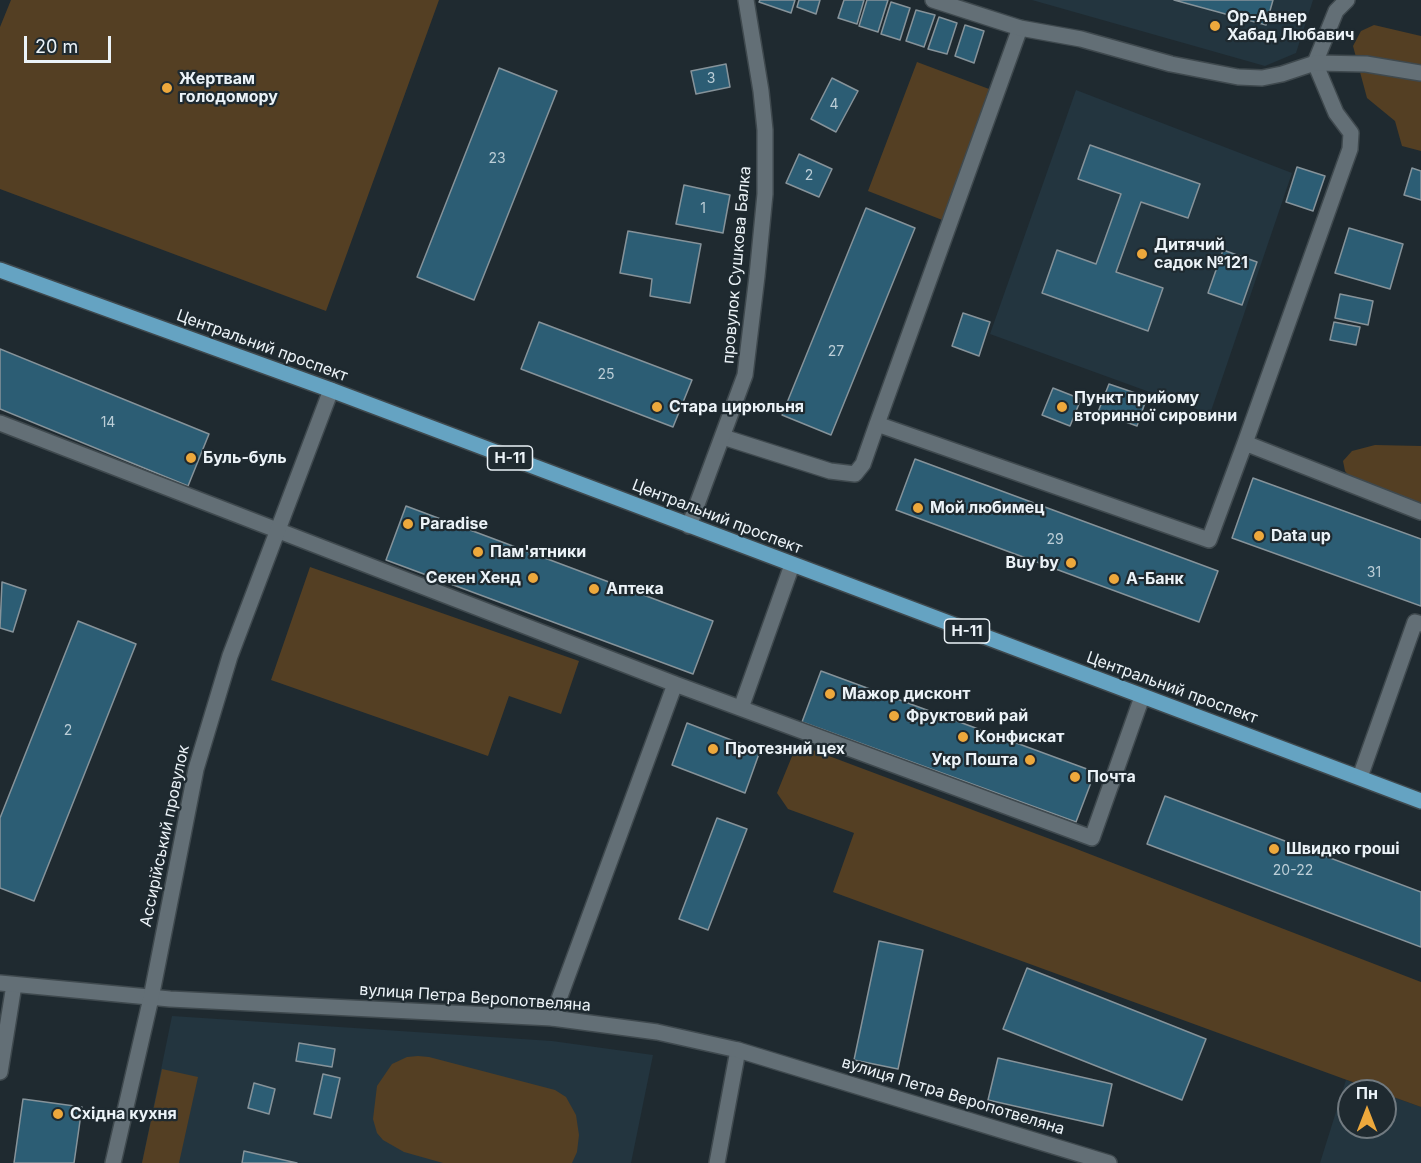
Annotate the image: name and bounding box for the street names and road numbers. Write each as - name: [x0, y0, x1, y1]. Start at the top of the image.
- street label: провулок Сушкова Балка: [719, 165, 755, 365]
- street label: Центральний проспект: [174, 306, 350, 386]
- road number: Н-11: [488, 446, 532, 470]
- street label: Центральний проспект: [629, 476, 805, 558]
- road number: Н-11: [944, 619, 990, 643]
- street label: Центральний проспект: [1084, 648, 1260, 728]
- street label: Ассирійський провулок: [136, 743, 194, 929]
- street label: вулиця Петра Веропотвеляна: [359, 980, 591, 1016]
- street label: вулиця Петра Веропотвеляна: [839, 1053, 1067, 1139]

